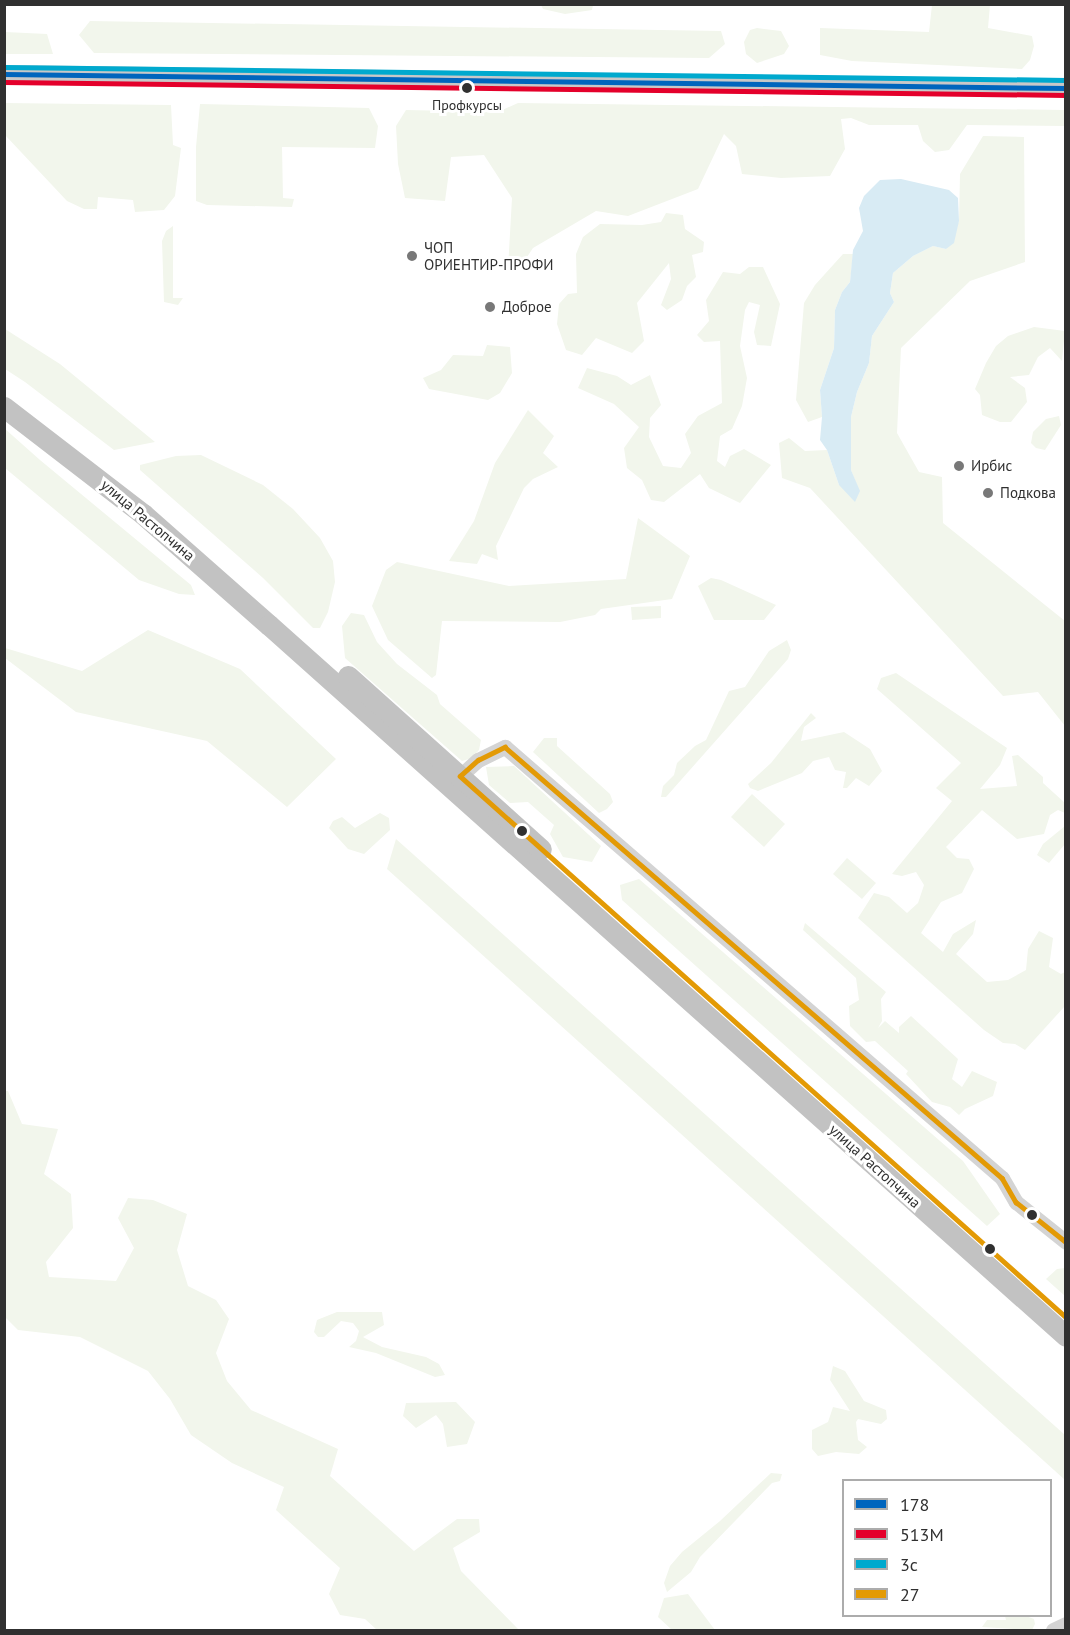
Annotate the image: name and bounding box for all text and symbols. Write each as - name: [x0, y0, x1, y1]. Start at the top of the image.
- marker: Профкурсы: [461, 82, 473, 94]
- place label: Профкурсы: [432, 97, 502, 113]
- place label: ЧОП ОРИЕНТИР-ПРОФИ: [424, 238, 553, 273]
- marker: ЧОП ОРИЕНТИР-ПРОФИ: [405, 249, 419, 263]
- place label: Доброе: [502, 298, 552, 316]
- marker: Доброе: [483, 300, 497, 314]
- place label: Ирбис: [971, 457, 1012, 475]
- marker: Ирбис: [952, 459, 966, 473]
- street label: улица Растопчина: [97, 476, 199, 564]
- place label: Подкова: [1000, 484, 1056, 502]
- marker: Подкова: [981, 486, 995, 500]
- unlabelled marker: [516, 825, 528, 837]
- street label: улица Растопчина: [826, 1120, 924, 1212]
- unlabelled marker: [1026, 1209, 1038, 1221]
- unlabelled marker: [984, 1243, 996, 1255]
- legend: [842, 1479, 1052, 1617]
- text: 178: [900, 1493, 929, 1516]
- text: 513М: [900, 1523, 944, 1546]
- text: 3с: [900, 1553, 918, 1576]
- text: 27: [900, 1583, 920, 1606]

